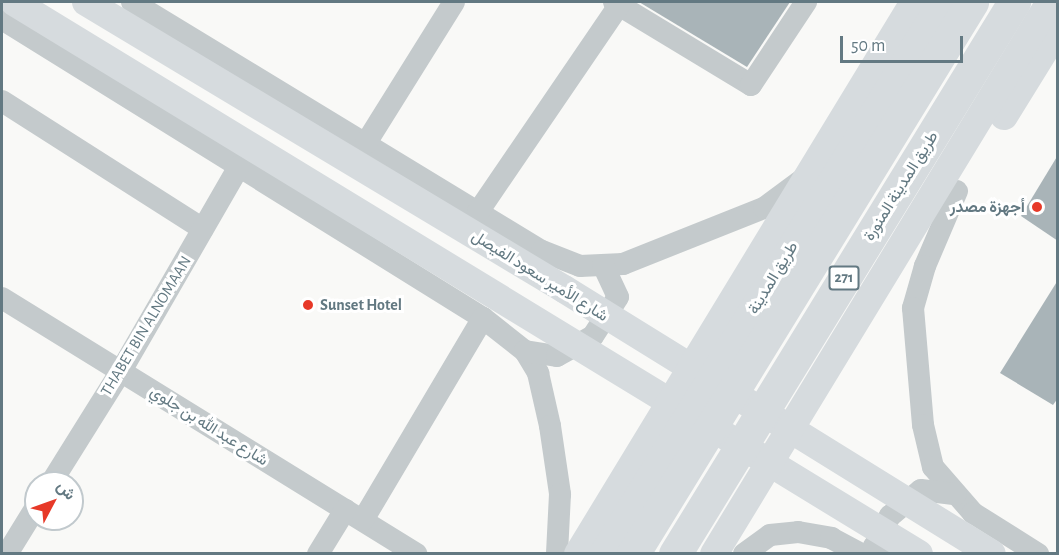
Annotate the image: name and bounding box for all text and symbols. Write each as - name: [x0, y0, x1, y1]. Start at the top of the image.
- scale bar: [843, 24, 966, 62]
- text: 50 m: [851, 37, 885, 55]
- street label: طريق المدينة المنورة: [860, 128, 942, 244]
- place label: أجهزة مصدر: [950, 197, 1025, 217]
- marker: أجهزة مصدر: [1030, 200, 1044, 214]
- street label: شارع الأمير سعود الفيصل: [468, 226, 612, 326]
- street label: طريق المدينة: [744, 238, 802, 318]
- street label: THABET BIN ALNOMAAN: [97, 252, 195, 400]
- road number: 271: [828, 266, 860, 290]
- place label: Sunset Hotel: [320, 295, 402, 315]
- marker: Sunset Hotel: [301, 298, 315, 312]
- street label: شارع عبد الله بن جلوي: [146, 382, 272, 470]
- north arrow: [24, 471, 84, 531]
- text: ش: [54, 478, 78, 503]

